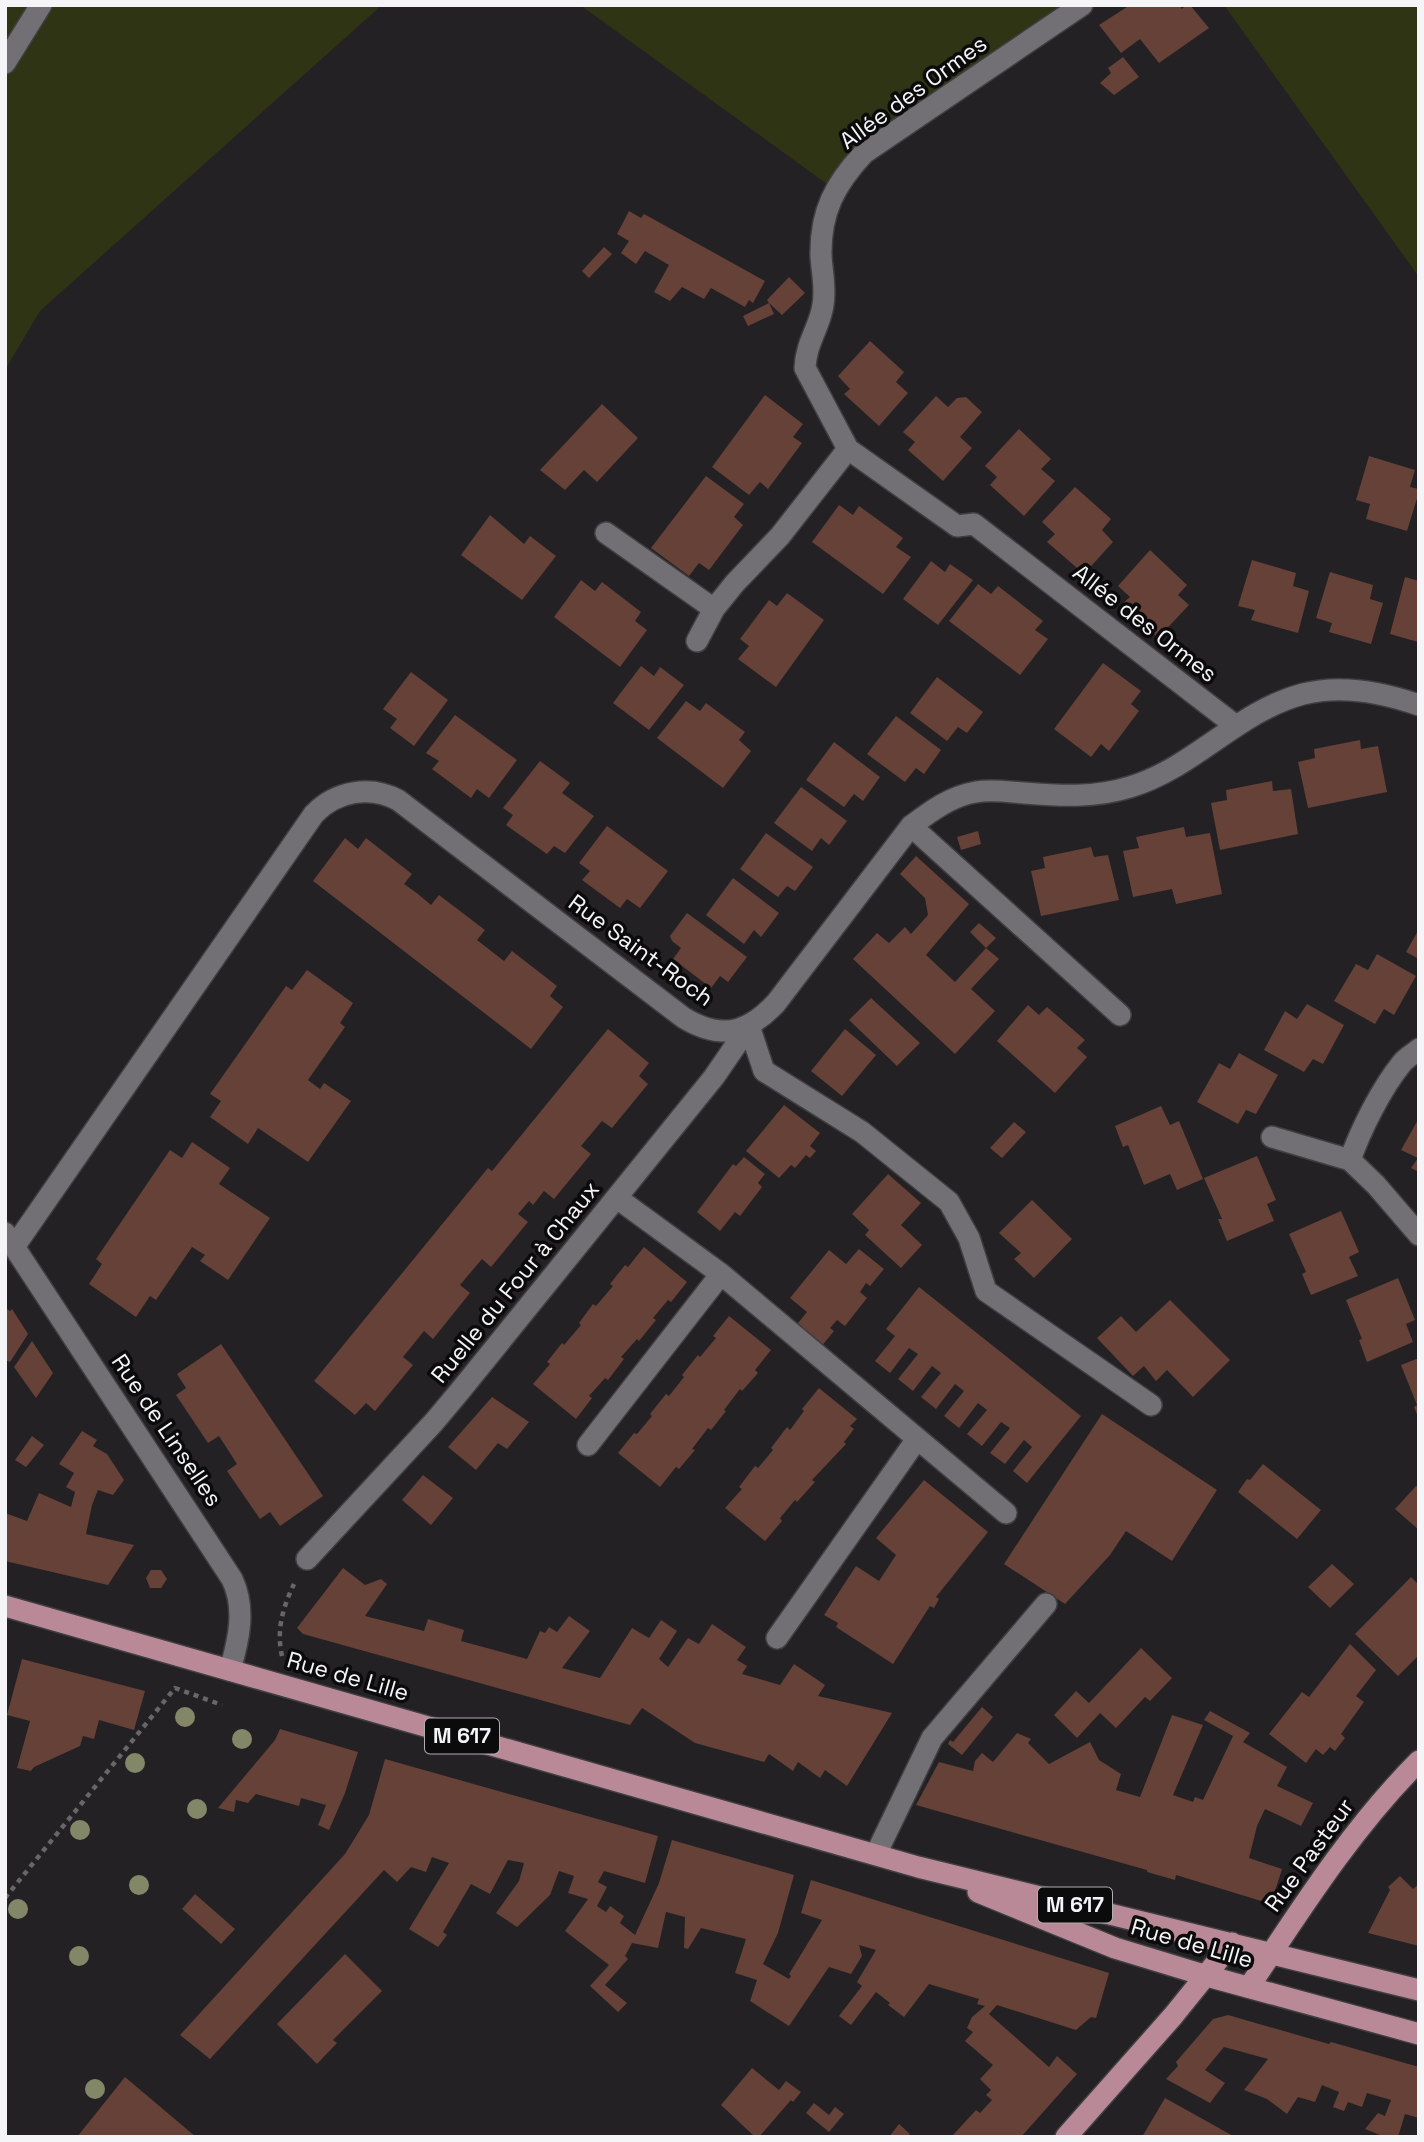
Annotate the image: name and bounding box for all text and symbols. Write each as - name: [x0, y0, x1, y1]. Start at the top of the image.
- street label: Allée des Ormes: [833, 28, 993, 156]
- street label: Allée des Ormes: [1067, 557, 1223, 689]
- street label: Rue Saint-Roch: [563, 887, 719, 1013]
- street label: Ruelle du Four à Chaux: [424, 1175, 606, 1389]
- street label: Rue de Linselles: [105, 1348, 229, 1512]
- street label: Rue de Lille: [284, 1644, 412, 1708]
- road number: M 617: [425, 1718, 499, 1754]
- street label: Rue Pasteur: [1258, 1792, 1360, 1918]
- road number: M 617: [1038, 1888, 1112, 1923]
- street label: Rue de Lille: [1128, 1911, 1256, 1975]

